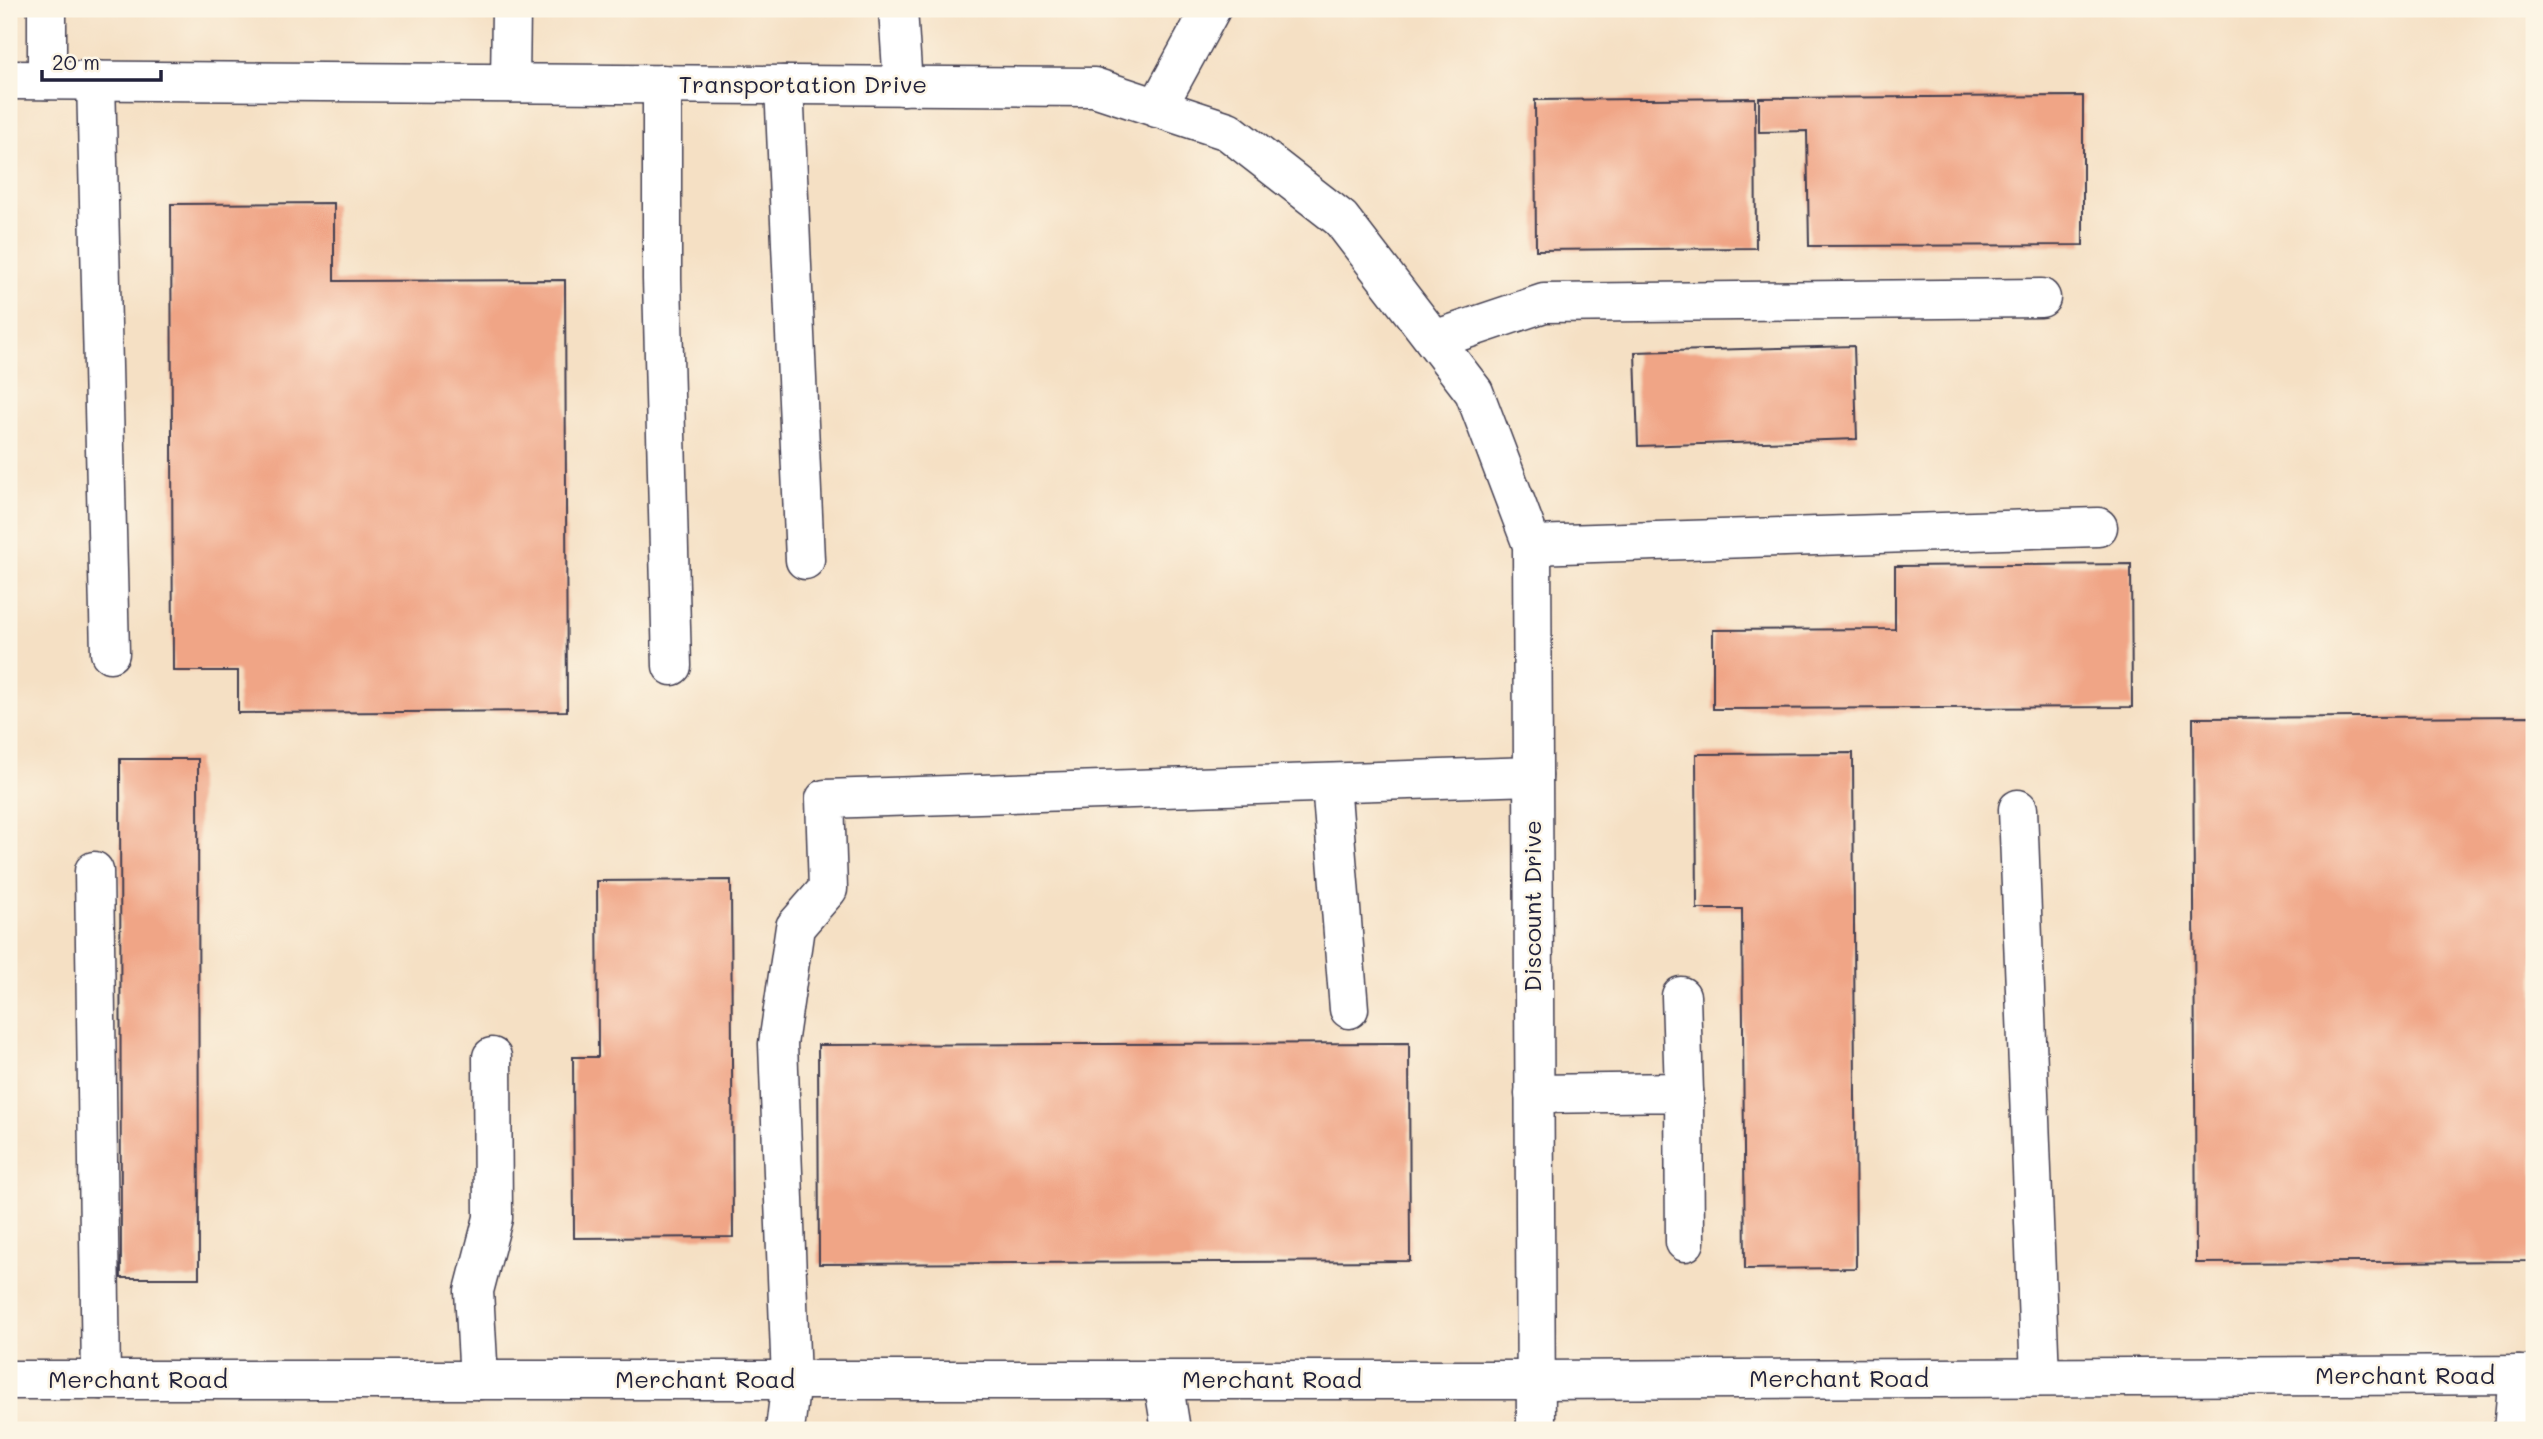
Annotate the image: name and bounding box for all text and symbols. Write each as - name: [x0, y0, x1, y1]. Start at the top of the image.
- scale bar: [42, 38, 161, 82]
- text: 20 m: [52, 48, 100, 75]
- street label: Transportation Drive: [679, 68, 927, 99]
- street label: Discount Drive: [1516, 820, 1547, 992]
- street label: Merchant Road: [2315, 1359, 2495, 1390]
- street label: Merchant Road: [1749, 1362, 1929, 1393]
- street label: Merchant Road: [48, 1363, 228, 1394]
- street label: Merchant Road: [615, 1363, 795, 1394]
- street label: Merchant Road: [1182, 1363, 1362, 1394]

